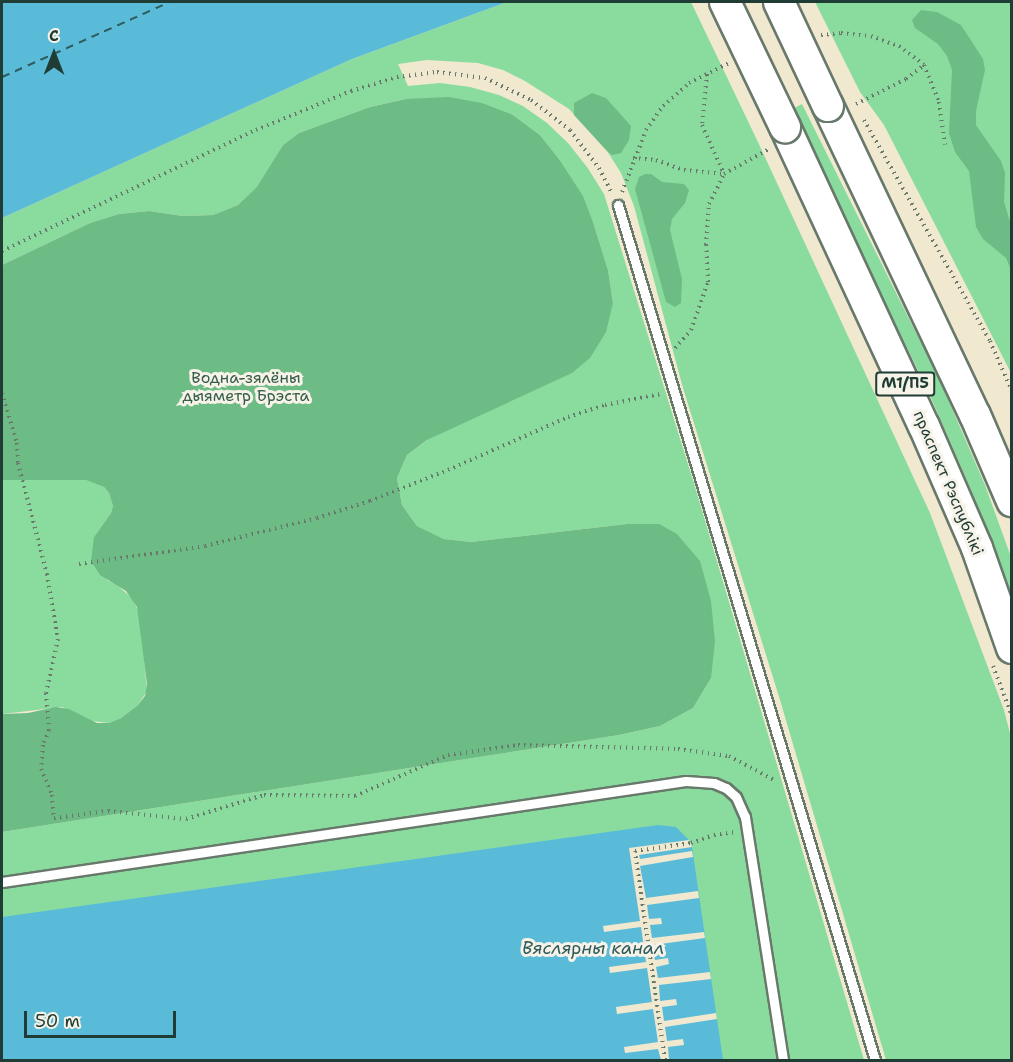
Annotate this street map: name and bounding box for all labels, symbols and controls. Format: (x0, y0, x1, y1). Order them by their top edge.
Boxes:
north arrow (24, 24, 84, 84)
text: С (49, 25, 59, 46)
park label: Водна-зялёны дыяметр Брэста (183, 368, 309, 406)
road number: М1/П5 (875, 372, 935, 396)
street label: праспект Рэспублікі (909, 408, 987, 558)
water label: Вяслярны канал (522, 937, 664, 959)
scale bar (27, 999, 178, 1037)
text: 50 m (35, 1009, 80, 1033)

